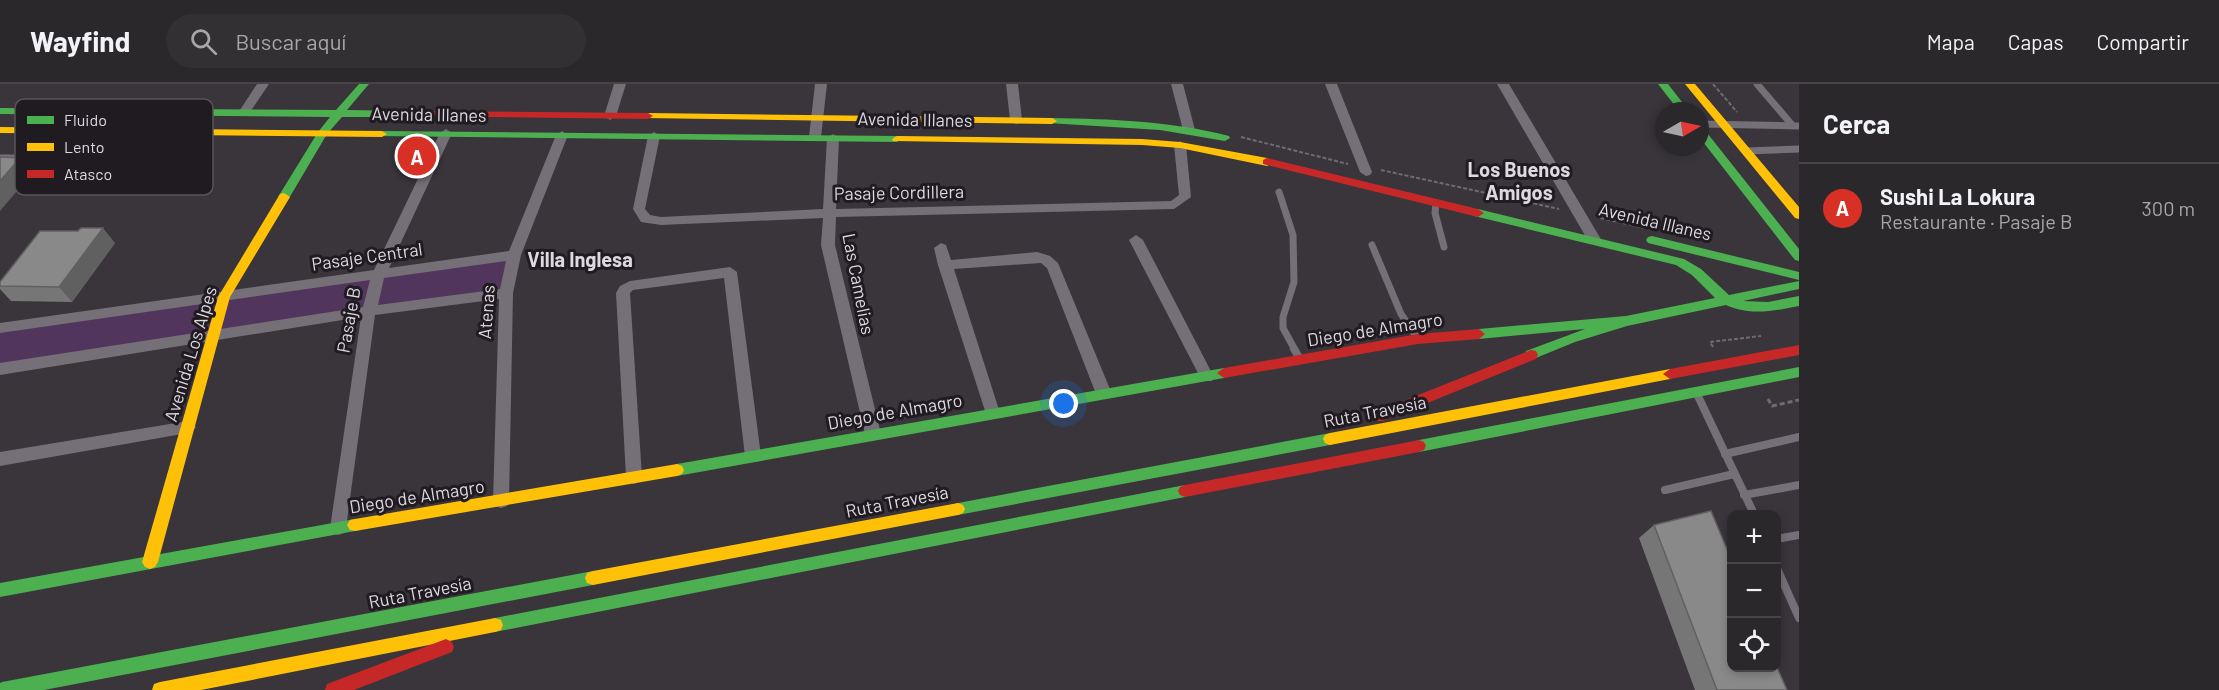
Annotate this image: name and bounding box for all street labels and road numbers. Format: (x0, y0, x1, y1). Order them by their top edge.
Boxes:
street label: Avenida Illanes (371, 102, 487, 126)
street label: Avenida Illanes (857, 107, 973, 131)
street label: Pasaje Cordillera (834, 180, 964, 204)
street label: Avenida Illanes (1597, 197, 1714, 245)
street label: Las Camelias (838, 231, 880, 336)
street label: Pasaje Central (310, 237, 424, 275)
street label: Avenida Los Alpes (159, 283, 221, 424)
street label: Atenas (473, 284, 499, 340)
street label: Pasaje B (331, 285, 365, 355)
street label: Diego de Almagro (1306, 307, 1444, 351)
street label: Diego de Almagro (826, 388, 964, 434)
street label: Ruta Travesía (1322, 390, 1428, 432)
street label: Diego de Almagro (348, 474, 486, 518)
street label: Ruta Travesía (844, 480, 950, 522)
street label: Ruta Travesía (367, 571, 473, 613)

